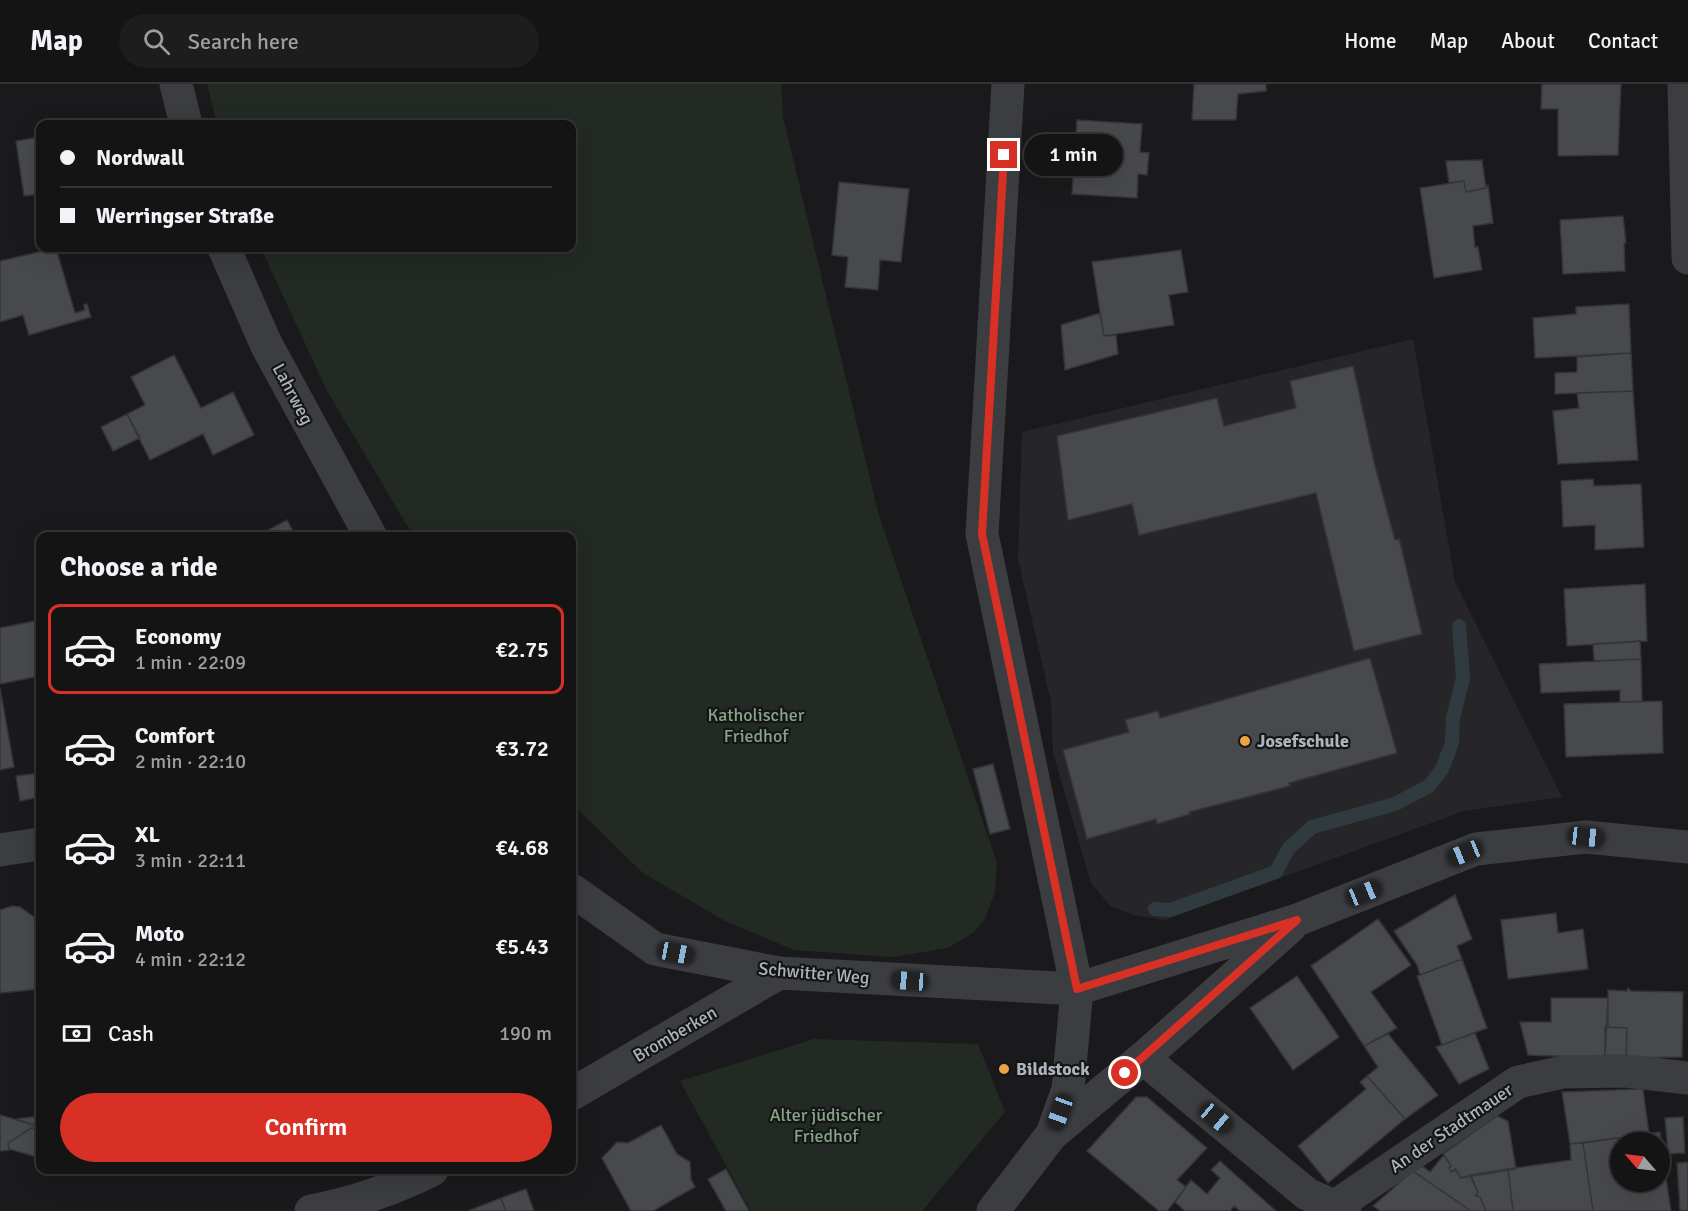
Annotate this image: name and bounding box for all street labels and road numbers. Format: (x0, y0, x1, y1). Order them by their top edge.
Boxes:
street label: Lahrweg (268, 360, 318, 428)
street label: Schwitter Weg (758, 957, 870, 989)
street label: Bromberken (629, 1001, 721, 1067)
street label: An der Stadtmauer (1385, 1078, 1517, 1177)

